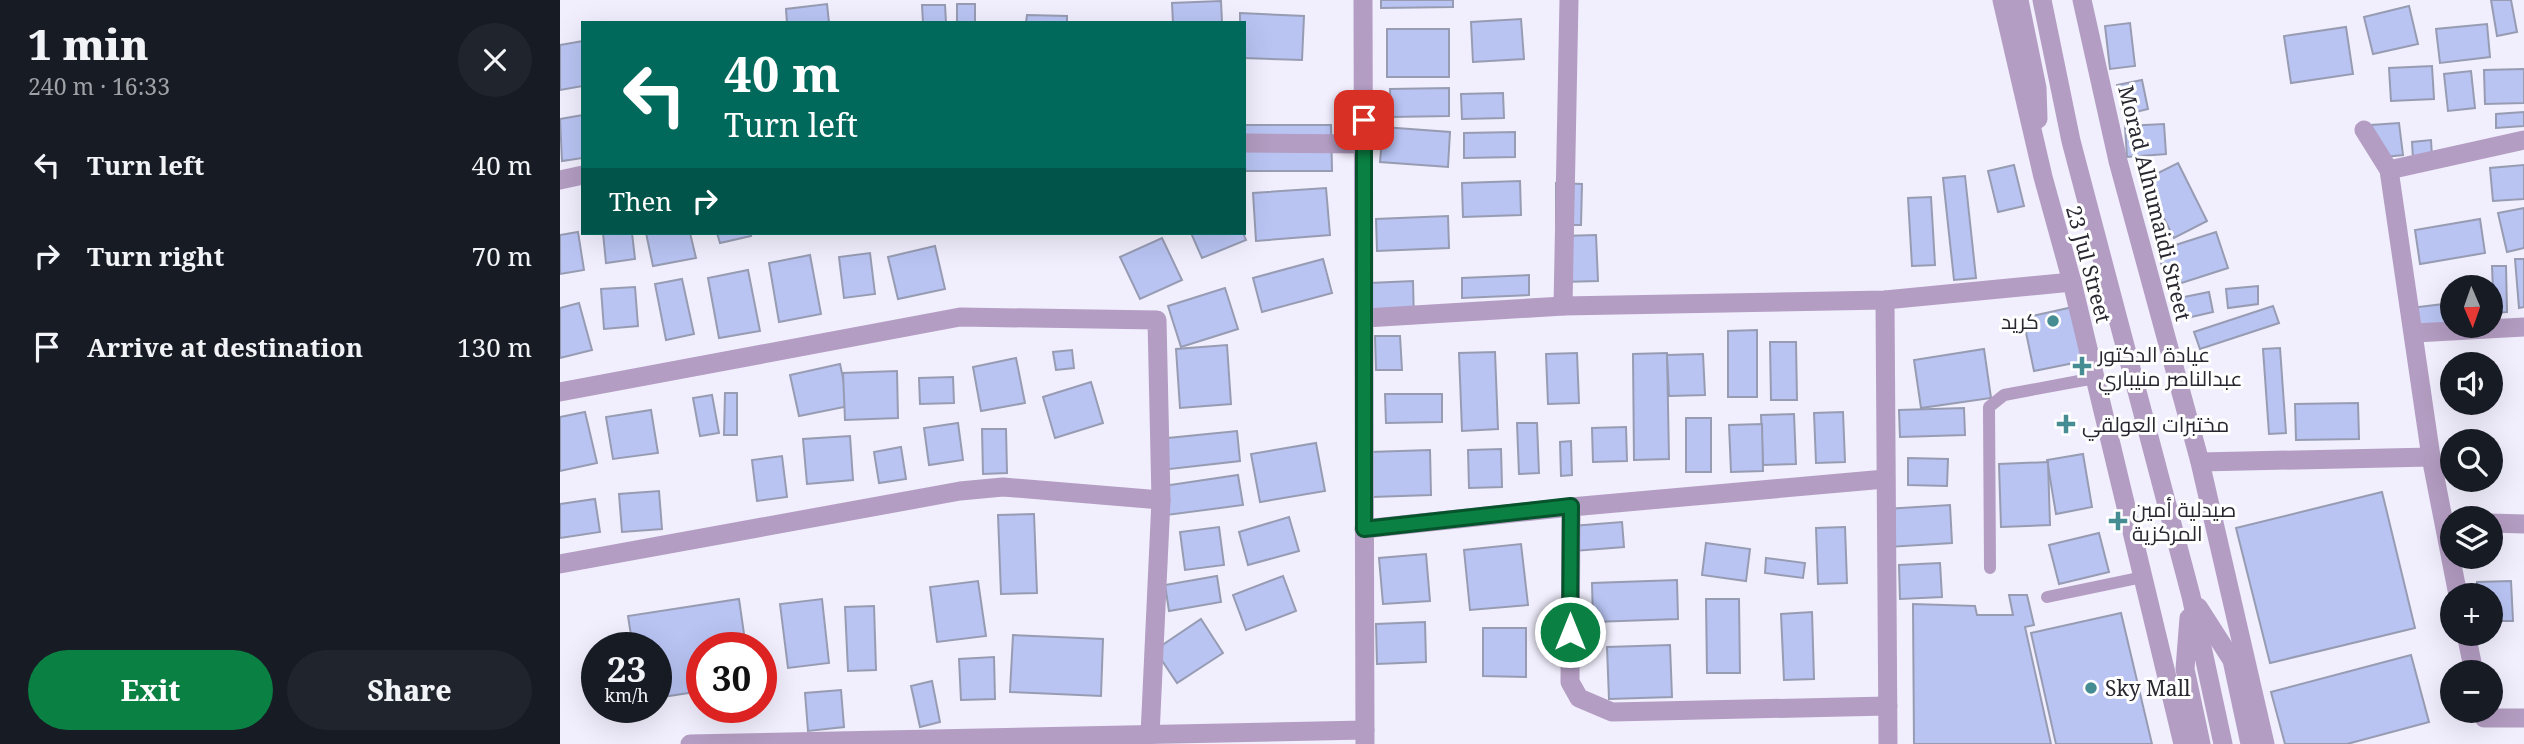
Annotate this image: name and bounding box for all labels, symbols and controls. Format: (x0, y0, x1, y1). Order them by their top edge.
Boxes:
text: 1 min (28, 15, 149, 72)
button: close (458, 23, 532, 97)
text: 40 m (724, 40, 840, 106)
icon: left (609, 49, 700, 140)
text: 240 m · 16:33 (28, 70, 170, 102)
street label: Morad Alhumaidi Street (2112, 82, 2198, 324)
pin (1334, 90, 1394, 150)
icon: arrive (1345, 101, 1383, 139)
text: Turn left (724, 103, 858, 146)
icon: left (28, 146, 66, 184)
text: Turn left (87, 147, 204, 183)
text: 40 m (472, 147, 532, 183)
icon: right (686, 182, 724, 220)
text: Then (609, 183, 672, 219)
street label: 23 Jul Street (2060, 202, 2118, 326)
icon: right (28, 237, 66, 275)
text: Turn right (87, 238, 224, 274)
text: 70 m (472, 238, 532, 274)
north arrow (2440, 275, 2502, 338)
map controls (2440, 275, 2503, 723)
place label: كريد (2001, 307, 2039, 335)
marker: كريد (2045, 313, 2061, 329)
icon: arrive (28, 328, 66, 366)
text: Arrive at destination (87, 329, 363, 365)
text: 130 m (457, 329, 532, 365)
place label: عيادة الدكتور عبدالناصر منيباري (2097, 340, 2242, 395)
button: sound (2440, 352, 2503, 415)
marker: عيادة الدكتور عبدالناصر منيباري (2072, 356, 2092, 376)
place label: مختبرات العولقي (2082, 410, 2229, 441)
marker: مختبرات العولقي (2056, 414, 2076, 434)
button: search (2440, 429, 2503, 492)
place label: صيدلية أمين المركزية (2132, 495, 2236, 547)
button: layers (2440, 506, 2503, 569)
marker: صيدلية أمين المركزية (2110, 513, 2126, 529)
button: + (2440, 583, 2503, 646)
position arrow (1533, 595, 1607, 669)
speed limit sign: 30 (686, 632, 777, 723)
text: 23 (607, 645, 646, 692)
button: Exit (28, 650, 273, 730)
button: Share (287, 650, 532, 730)
button: − (2440, 660, 2503, 723)
place label: Sky Mall (2105, 674, 2191, 702)
marker: Sky Mall (2083, 680, 2099, 696)
text: km/h (604, 683, 649, 707)

